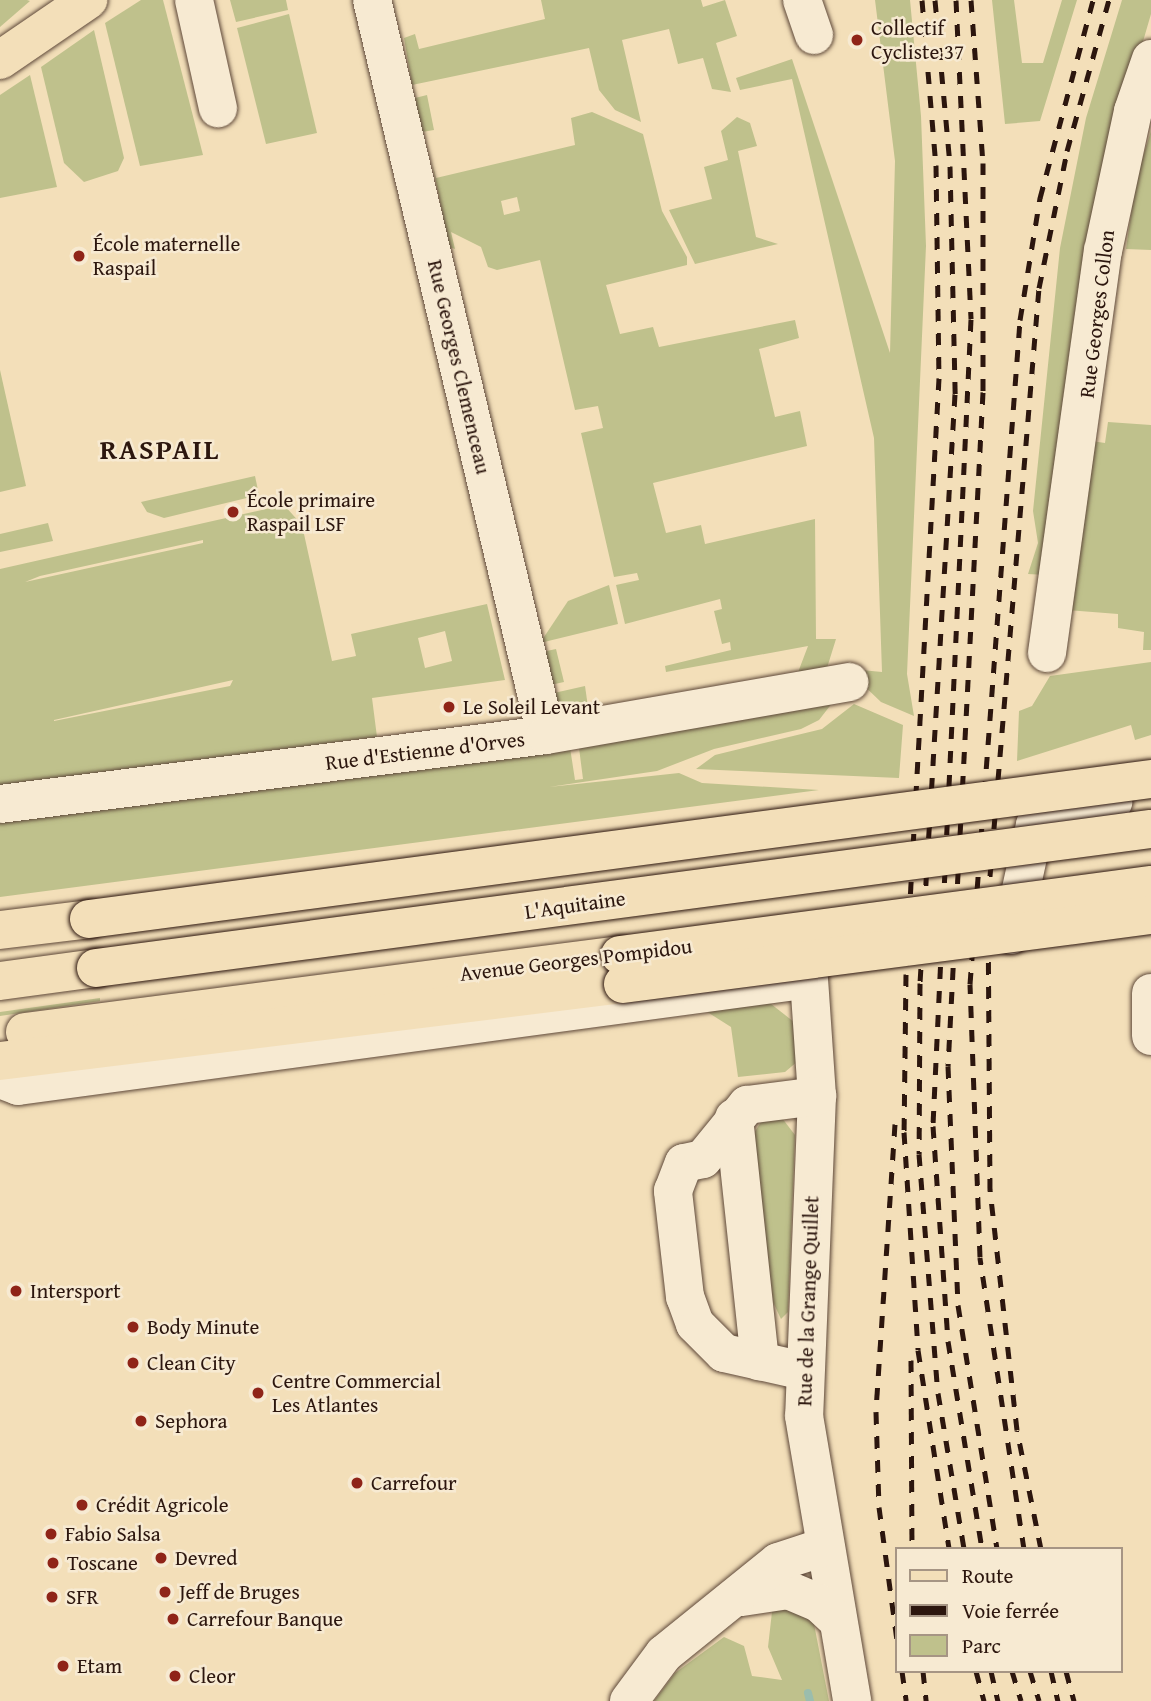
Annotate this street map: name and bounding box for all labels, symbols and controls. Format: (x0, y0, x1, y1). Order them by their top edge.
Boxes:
place label: Collectif Cycliste 37 (871, 15, 964, 65)
marker: Collectif Cycliste 37 (849, 32, 865, 48)
street label: Rue Georges Collon (1074, 228, 1120, 400)
place label: École maternelle Raspail (93, 231, 240, 281)
marker: École maternelle Raspail (71, 248, 87, 264)
street label: Rue Georges Clemenceau (422, 257, 496, 477)
district label: RASPAIL (101, 432, 219, 466)
place label: École primaire Raspail LSF (247, 487, 375, 537)
marker: École primaire Raspail LSF (225, 504, 241, 520)
place label: Le Soleil Levant (463, 694, 600, 720)
marker: Le Soleil Levant (441, 699, 457, 715)
street label: Rue d'Estienne d'Orves (324, 726, 526, 776)
street label: L'Aquitaine (523, 885, 627, 925)
street label: Avenue Georges Pompidou (458, 933, 694, 987)
street label: Rue de la Grange Quillet (792, 1195, 824, 1407)
place label: Intersport (30, 1278, 121, 1304)
marker: Intersport (8, 1283, 24, 1299)
place label: Body Minute (147, 1314, 259, 1340)
marker: Body Minute (125, 1319, 141, 1335)
place label: Clean City (147, 1350, 236, 1376)
marker: Clean City (125, 1355, 141, 1371)
place label: Centre Commercial Les Atlantes (272, 1368, 441, 1418)
marker: Centre Commercial Les Atlantes (250, 1385, 266, 1401)
place label: Sephora (155, 1408, 227, 1434)
marker: Sephora (133, 1413, 149, 1429)
place label: Carrefour (371, 1470, 457, 1496)
marker: Carrefour (349, 1475, 365, 1491)
place label: Crédit Agricole (96, 1492, 229, 1518)
marker: Crédit Agricole (74, 1497, 90, 1513)
place label: Fabio Salsa (65, 1521, 161, 1547)
marker: Fabio Salsa (43, 1526, 59, 1542)
place label: Devred (175, 1545, 237, 1571)
legend (895, 1547, 1123, 1673)
place label: Toscane (67, 1550, 138, 1576)
marker: Devred (153, 1550, 169, 1566)
marker: Toscane (45, 1555, 61, 1571)
text: Route (962, 1560, 1013, 1591)
place label: Jeff de Bruges (179, 1579, 300, 1605)
place label: SFR (66, 1584, 99, 1610)
marker: Jeff de Bruges (157, 1584, 173, 1600)
marker: SFR (44, 1589, 60, 1605)
text: Voie ferrée (962, 1595, 1059, 1626)
place label: Carrefour Banque (187, 1606, 343, 1632)
marker: Carrefour Banque (165, 1611, 181, 1627)
text: Parc (962, 1630, 1001, 1661)
place label: Etam (77, 1653, 122, 1679)
marker: Etam (55, 1658, 71, 1674)
place label: Cleor (189, 1663, 236, 1689)
marker: Cleor (167, 1668, 183, 1684)

